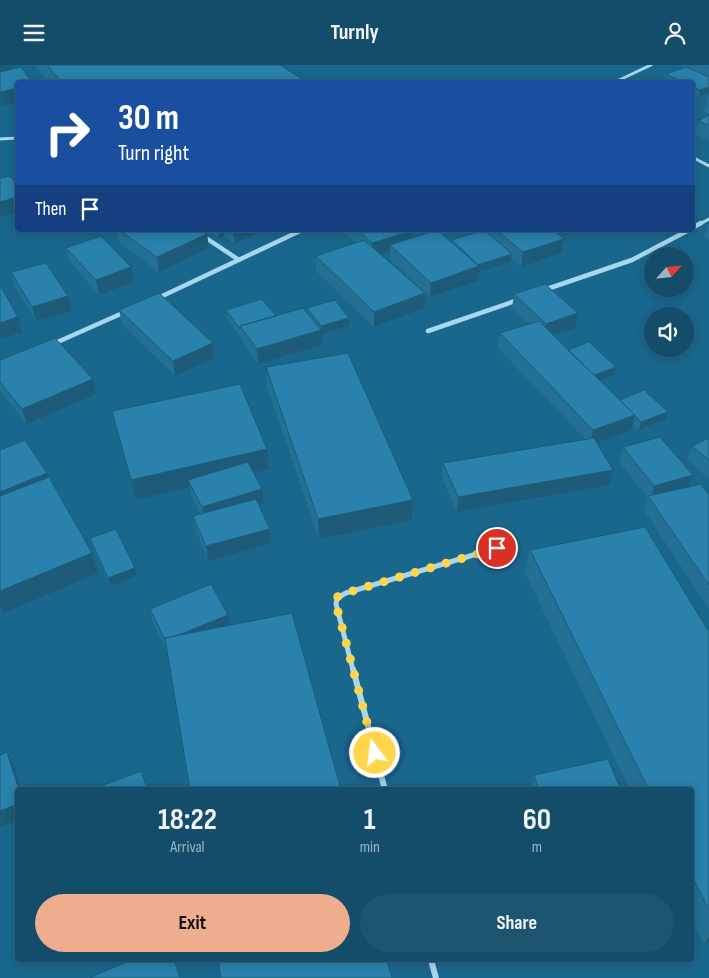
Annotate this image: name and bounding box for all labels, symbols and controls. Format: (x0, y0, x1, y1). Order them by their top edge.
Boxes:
icon: menu (20, 19, 48, 47)
text: Turnly (330, 19, 379, 46)
icon: person (661, 19, 689, 47)
text: 30 m (118, 97, 179, 140)
icon: right (35, 100, 100, 165)
text: Turn right (118, 140, 189, 167)
icon: arrive (76, 195, 104, 223)
text: Then (35, 198, 66, 221)
north arrow (644, 247, 694, 297)
map controls (644, 247, 694, 357)
button: sound (644, 307, 694, 357)
pin (476, 527, 518, 569)
icon: arrive (483, 534, 511, 562)
position arrow (348, 726, 400, 778)
text: 18:22 (158, 802, 217, 838)
text: 1 (364, 802, 376, 838)
text: 60 (523, 802, 551, 838)
text: Arrival (170, 838, 205, 857)
text: min (360, 838, 380, 857)
text: m (532, 838, 542, 857)
button: Exit (35, 894, 350, 952)
button: Share (360, 894, 674, 952)

